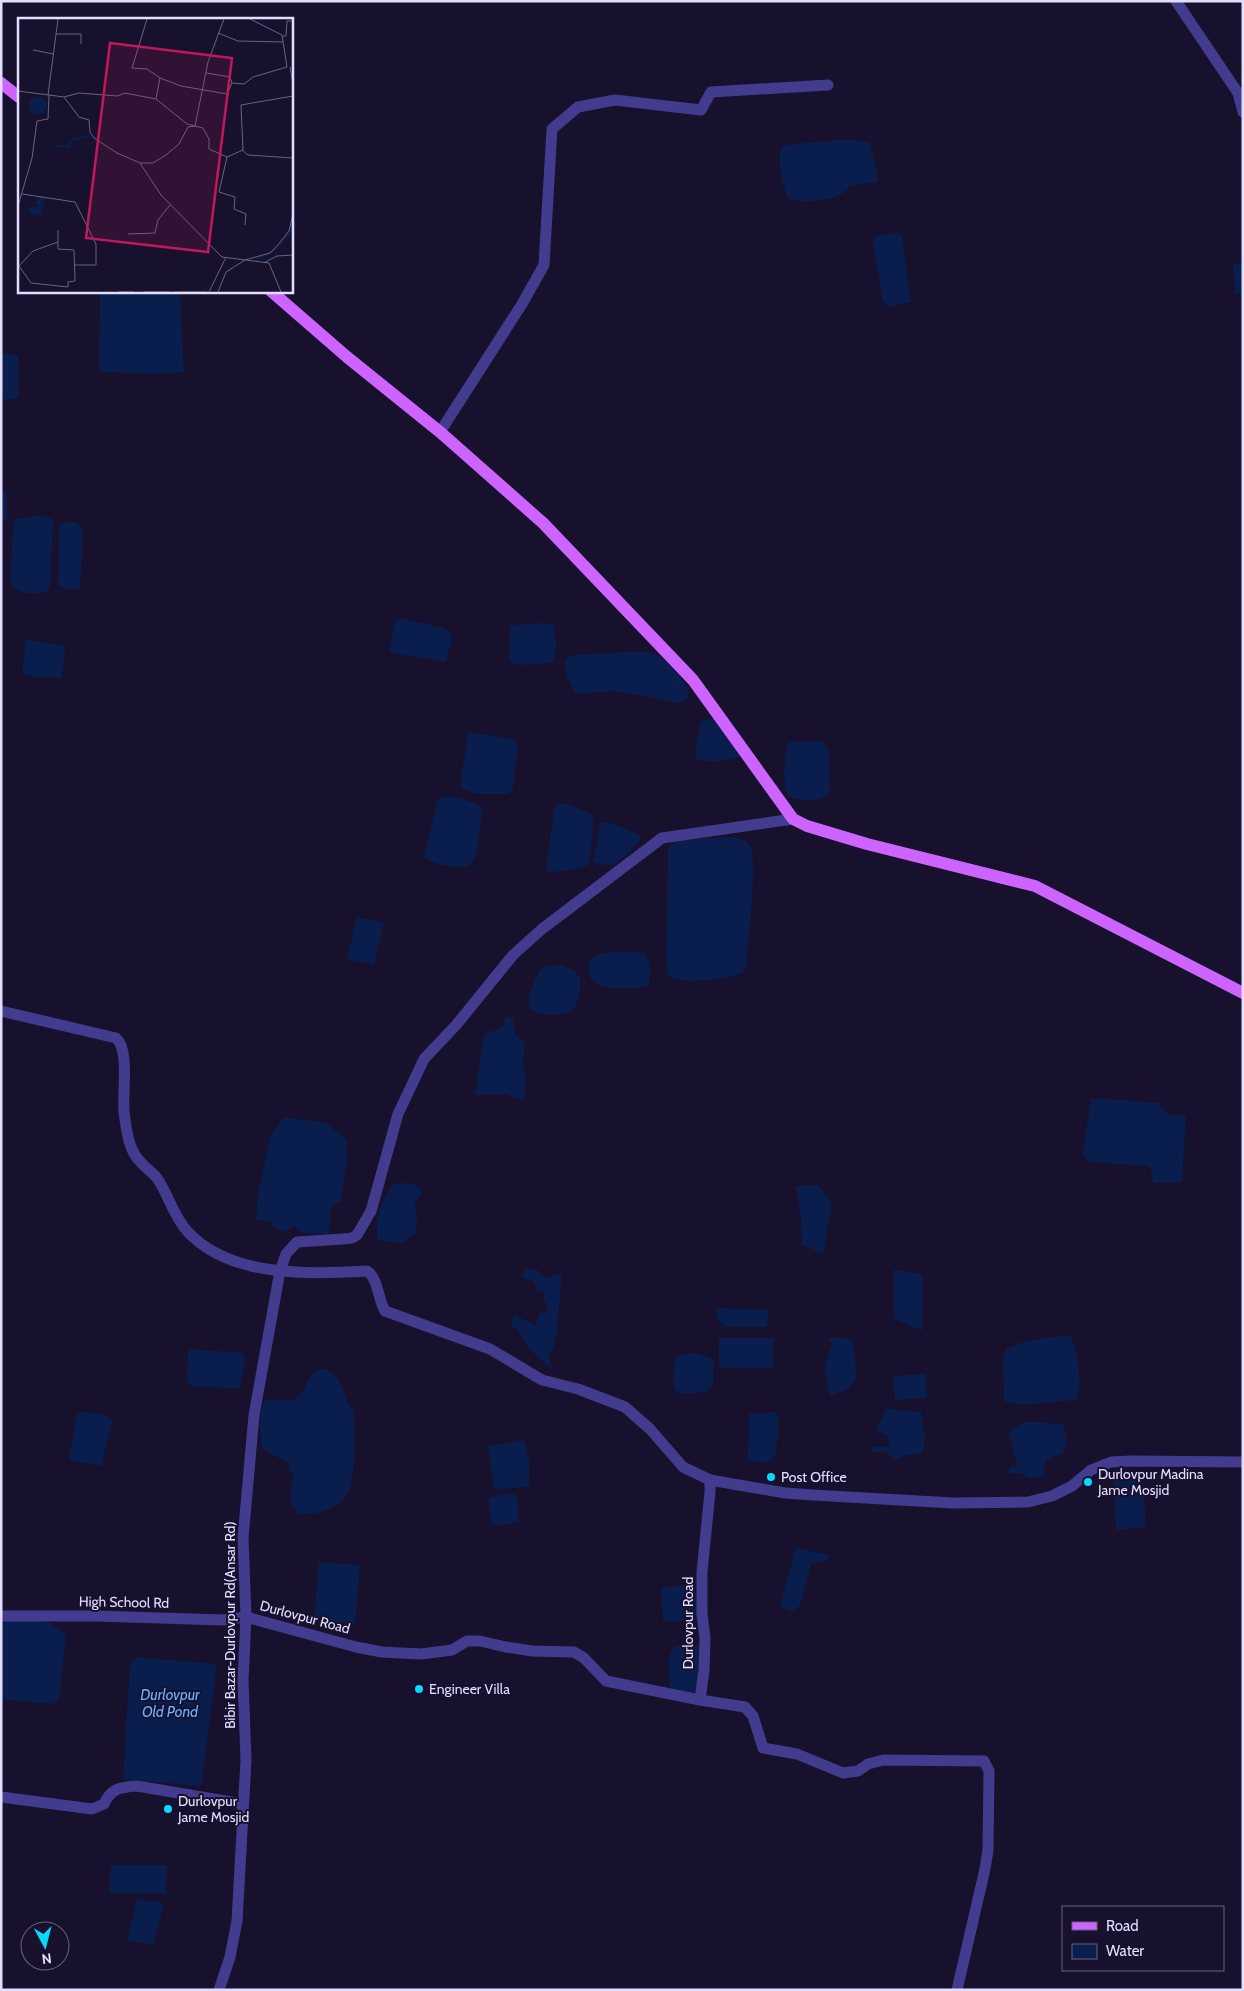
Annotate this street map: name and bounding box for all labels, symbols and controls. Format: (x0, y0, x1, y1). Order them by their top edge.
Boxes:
inset map (18, 18, 292, 292)
place label: Durlovpur Madina Jame Mosjid (1097, 1465, 1204, 1499)
place label: Post Office (781, 1468, 847, 1486)
marker: Post Office (765, 1471, 777, 1483)
marker: Durlovpur Madina Jame Mosjid (1082, 1476, 1094, 1488)
street label: Bibir Bazar-Durlovpur Rd(Ansar Rd) (221, 1521, 239, 1729)
street label: Durlovpur Road (679, 1577, 697, 1669)
street label: High School Rd (79, 1592, 169, 1612)
street label: Durlovpur Road (258, 1596, 352, 1638)
place label: Engineer Villa (429, 1680, 510, 1698)
marker: Engineer Villa (413, 1683, 425, 1695)
water label: Durlovpur Old Pond (140, 1686, 201, 1721)
place label: Durlovpur Jame Mosjid (177, 1792, 249, 1826)
marker: Durlovpur Jame Mosjid (162, 1803, 174, 1815)
legend (1062, 1906, 1224, 1971)
text: Road (1106, 1917, 1139, 1935)
north arrow (20, 1921, 70, 1971)
text: Water (1106, 1942, 1144, 1960)
text: N (41, 1949, 53, 1968)

